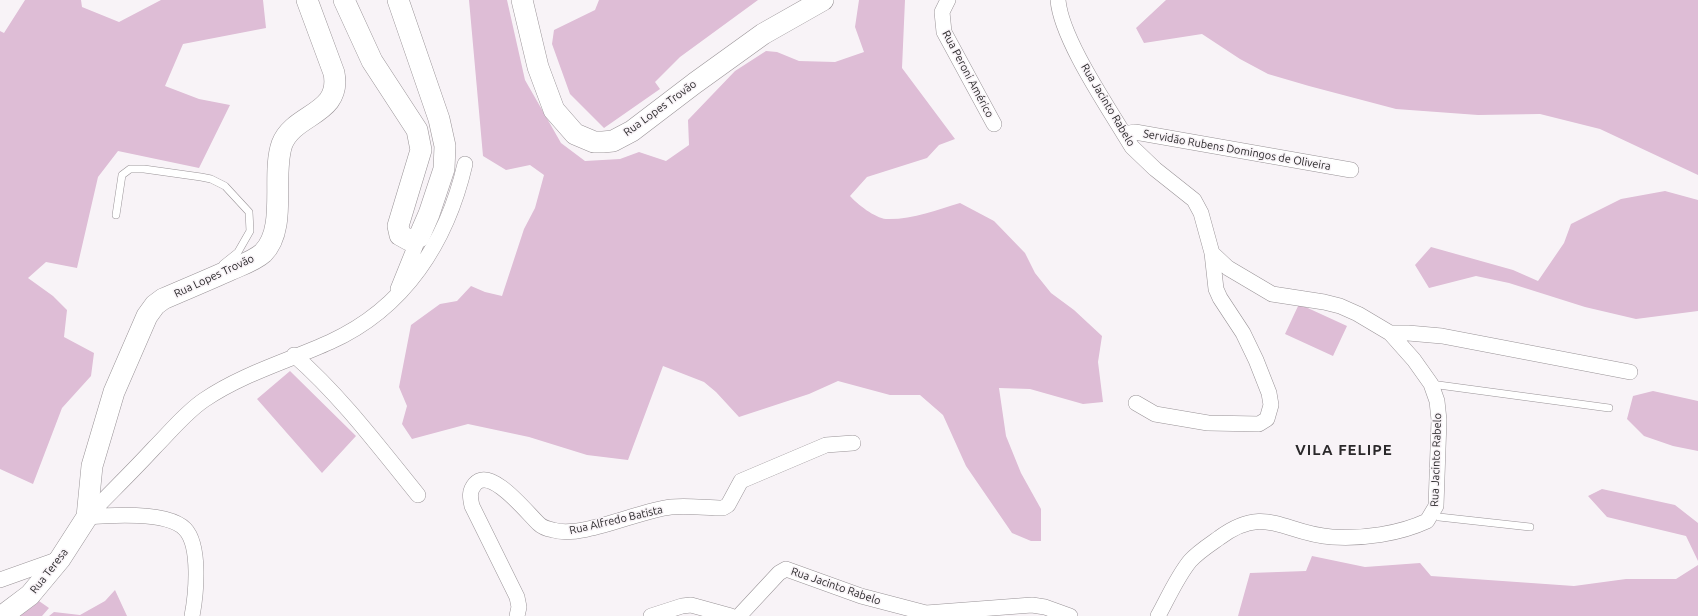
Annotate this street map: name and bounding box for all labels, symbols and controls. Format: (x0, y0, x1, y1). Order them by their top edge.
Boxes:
street label: Rua Peroni Américo (939, 28, 997, 120)
street label: Rua Jacinto Rabelo (1078, 61, 1138, 149)
street label: Rua Lopes Trovão (621, 77, 699, 139)
street label: Servidão Rubens Domingos de Oliveira (1142, 127, 1332, 173)
street label: Rua Lopes Trovão (172, 252, 256, 300)
street label: Rua Jacinto Rabelo (1428, 413, 1444, 507)
district label: VILA FELIPE (1295, 441, 1393, 459)
street label: Rua Alfredo Batista (568, 503, 664, 537)
street label: Rua Teresa (27, 546, 71, 596)
street label: Rua Jacinto Rabelo (789, 564, 883, 608)

